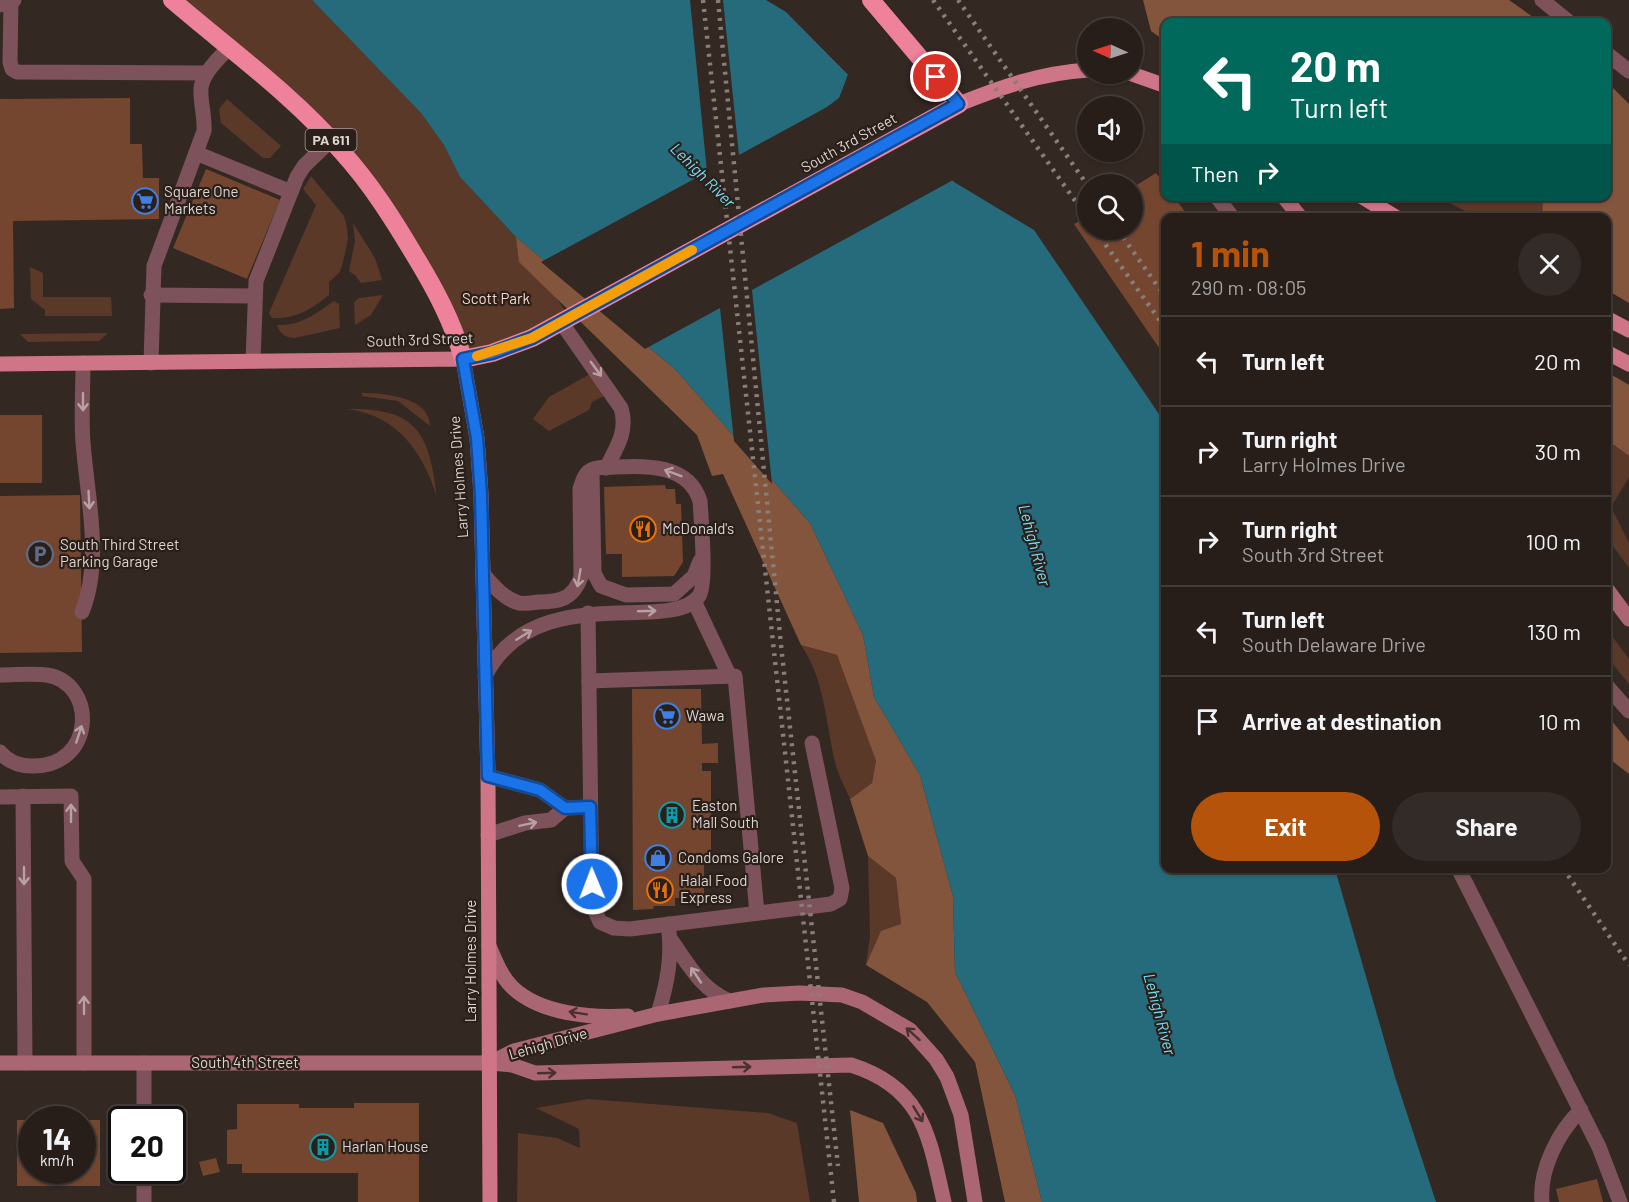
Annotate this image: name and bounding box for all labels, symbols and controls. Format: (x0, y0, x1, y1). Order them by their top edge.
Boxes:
north arrow (1077, 18, 1143, 84)
map controls (1077, 18, 1143, 240)
text: 20 m (1290, 40, 1381, 90)
icon: left (1191, 42, 1269, 120)
pin (910, 51, 961, 102)
icon: arrive (919, 60, 952, 93)
text: Turn left (1290, 91, 1388, 123)
button: sound (1077, 96, 1143, 162)
street label: South 3rd Street (797, 108, 900, 176)
road number: PA 611 (306, 129, 356, 151)
water label: Lehigh River (667, 138, 741, 212)
icon: right (1251, 156, 1284, 189)
text: Then (1191, 160, 1239, 186)
button: search (1077, 174, 1143, 240)
place label: Square One Markets (164, 182, 238, 217)
supermarket icon: Square One Markets (130, 186, 160, 216)
text: 1 min (1191, 231, 1270, 274)
button: close (1518, 233, 1581, 296)
text: 290 m · 08:05 (1191, 275, 1306, 299)
park label: Scott Park (462, 289, 530, 307)
street label: South 3rd Street (366, 328, 474, 350)
icon: left (1191, 345, 1224, 378)
text: Turn left (1242, 348, 1325, 374)
text: 20 m (1534, 348, 1581, 374)
one-way arrow (590, 361, 602, 377)
one-way arrow (77, 392, 89, 412)
street label: Larry Holmes Drive (445, 415, 471, 539)
text: Turn right (1242, 426, 1337, 452)
icon: right (1191, 435, 1224, 468)
text: 30 m (1535, 438, 1581, 464)
text: Larry Holmes Drive (1242, 452, 1406, 476)
one-way arrow (664, 467, 682, 478)
one-way arrow (84, 489, 95, 509)
water label: Lehigh River (1015, 502, 1056, 589)
restaurant icon: McDonald's (628, 514, 658, 544)
text: Turn right (1242, 516, 1337, 542)
place label: McDonald's (662, 519, 734, 537)
icon: right (1191, 525, 1224, 558)
text: 100 m (1526, 528, 1581, 554)
place label: South Third Street Parking Garage (60, 535, 180, 570)
parking icon: South Third Street Parking Garage (25, 539, 55, 569)
text: South 3rd Street (1242, 542, 1384, 566)
one-way arrow (573, 568, 584, 587)
one-way arrow (636, 606, 656, 617)
text: Turn left (1242, 606, 1325, 632)
icon: left (1191, 615, 1224, 648)
text: 130 m (1527, 618, 1581, 644)
one-way arrow (515, 628, 532, 640)
text: South Delaware Drive (1242, 632, 1426, 656)
supermarket icon: Wawa (652, 701, 682, 731)
icon: arrive (1191, 705, 1224, 738)
place label: Wawa (686, 706, 724, 724)
text: Arrive at destination (1242, 708, 1441, 734)
text: 10 m (1538, 708, 1581, 734)
one-way arrow (75, 726, 86, 744)
button: Exit (1191, 792, 1380, 861)
button: Share (1392, 792, 1581, 861)
place label: Easton Mall South (692, 796, 759, 831)
building icon: Easton Mall South (657, 800, 687, 830)
one-way arrow (66, 804, 77, 824)
one-way arrow (518, 817, 537, 829)
shop icon: Condoms Galore (643, 843, 673, 873)
place label: Condoms Galore (678, 848, 784, 866)
position arrow (560, 852, 624, 916)
one-way arrow (18, 865, 30, 885)
place label: Halal Food Express (680, 871, 748, 906)
restaurant icon: Halal Food Express (645, 875, 675, 905)
street label: Larry Holmes Drive (461, 900, 479, 1022)
one-way arrow (690, 967, 702, 984)
water label: Lehigh River (1140, 971, 1181, 1058)
one-way arrow (78, 995, 90, 1015)
one-way arrow (569, 1008, 589, 1019)
street label: Lehigh Drive (506, 1023, 589, 1063)
one-way arrow (906, 1027, 921, 1041)
street label: South 4th Street (191, 1053, 299, 1071)
one-way arrow (731, 1062, 751, 1073)
one-way arrow (536, 1067, 556, 1078)
one-way arrow (913, 1105, 925, 1122)
speed limit sign: 20 (108, 1106, 186, 1184)
text: 14 (43, 1120, 71, 1156)
building icon: Harlan House (308, 1132, 338, 1162)
place label: Harlan House (342, 1137, 428, 1155)
text: km/h (40, 1151, 74, 1169)

